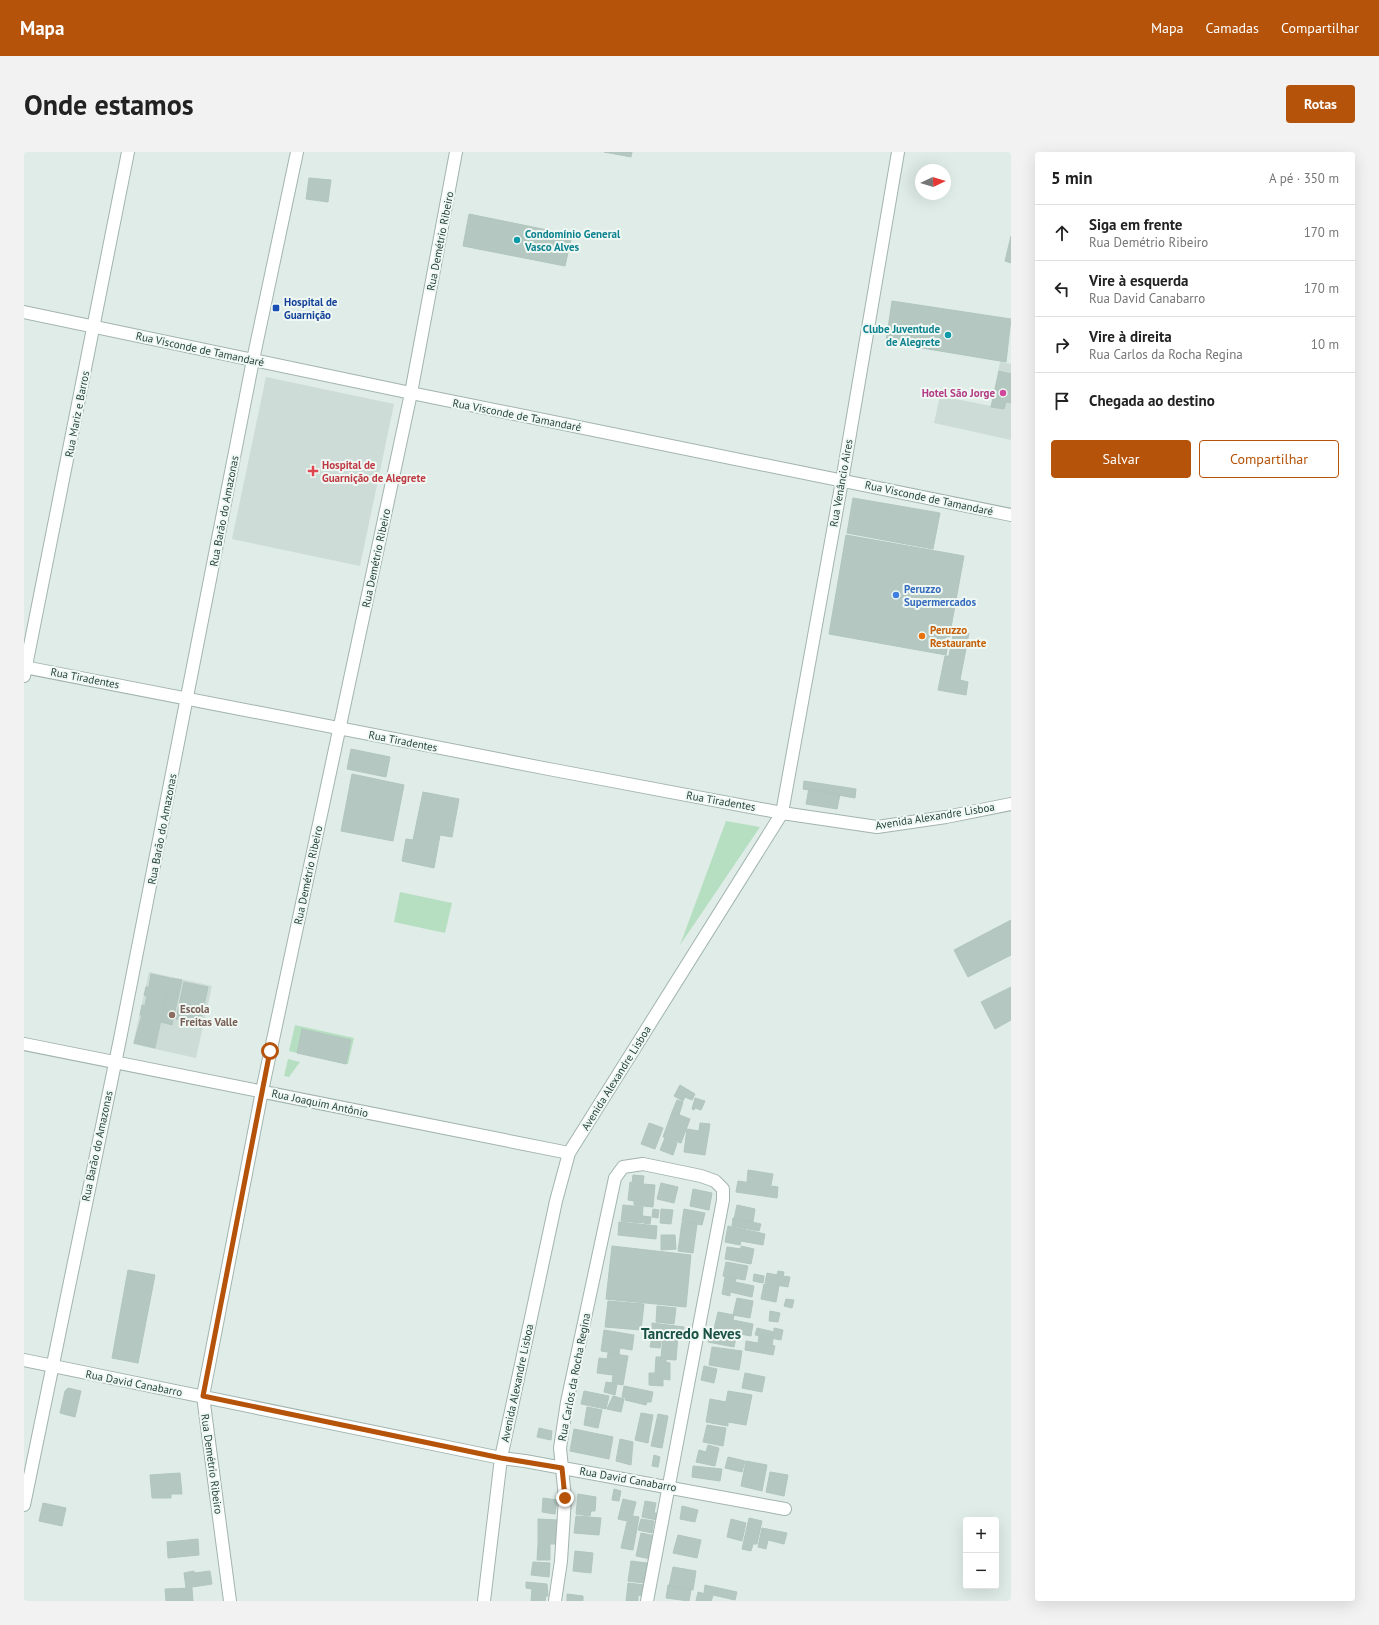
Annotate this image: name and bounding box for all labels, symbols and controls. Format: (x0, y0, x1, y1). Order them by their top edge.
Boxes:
text: Mapa (20, 16, 64, 40)
text: Mapa (1151, 19, 1184, 37)
text: Camadas (1206, 19, 1259, 37)
text: Compartilhar (1281, 19, 1359, 37)
button: Rotas (1286, 85, 1355, 123)
text: Onde estamos (24, 86, 194, 123)
north arrow (915, 164, 951, 200)
text: 5 min (1051, 167, 1092, 189)
text: A pé · 350 m (1269, 170, 1339, 187)
street label: Rua Demétrio Ribeiro (424, 190, 457, 292)
text: Siga em frente (1089, 215, 1182, 234)
icon: ahead (1051, 222, 1073, 244)
text: 170 m (1304, 224, 1339, 241)
place label: Condomínio General Vasco Alves (524, 227, 621, 254)
text: Rua Demétrio Ribeiro (1089, 234, 1208, 251)
marker: Condomínio General Vasco Alves (512, 235, 522, 245)
text: Vire à esquerda (1089, 271, 1188, 290)
icon: left (1051, 278, 1073, 300)
text: 170 m (1304, 280, 1339, 297)
text: Rua David Canabarro (1089, 290, 1205, 307)
place label: Hospital de Guarnição (284, 295, 338, 322)
marker: Hospital de Guarnição (271, 303, 281, 313)
place label: Clube Juventude de Alegrete (863, 322, 940, 349)
text: Vire à direita (1089, 327, 1172, 346)
street label: Rua Visconde de Tamandaré (135, 329, 266, 370)
marker: Clube Juventude de Alegrete (943, 330, 953, 340)
icon: right (1051, 334, 1073, 356)
text: 10 m (1311, 336, 1339, 353)
text: Rua Carlos da Rocha Regina (1089, 346, 1243, 363)
street label: Rua Mariz e Barros (62, 369, 92, 458)
place label: Hotel São Jorge (922, 386, 995, 400)
marker: Hotel São Jorge (998, 388, 1008, 398)
icon: arrive (1051, 390, 1073, 412)
text: Chegada ao destino (1089, 391, 1215, 410)
street label: Rua Visconde de Tamandaré (451, 396, 583, 434)
street label: Rua Venâncio Aires (826, 438, 856, 528)
button: Salvar (1051, 440, 1191, 478)
button: Compartilhar (1199, 440, 1339, 478)
street label: Rua Barão do Amazonas (206, 454, 242, 568)
place label: Hospital de Guarnição de Alegrete (322, 458, 426, 485)
marker: Hospital de Guarnição de Alegrete (307, 465, 319, 477)
street label: Rua Visconde de Tamandaré (864, 478, 995, 519)
street label: Rua Demétrio Ribeiro (359, 507, 393, 609)
place label: Peruzzo Supermercados (904, 582, 976, 609)
marker: Peruzzo Supermercados (891, 590, 901, 600)
place label: Peruzzo Restaurante (930, 623, 987, 650)
marker: Peruzzo Restaurante (917, 631, 927, 641)
street label: Rua Tiradentes (49, 664, 121, 692)
street label: Rua Tiradentes (367, 727, 439, 755)
street label: Rua Barão do Amazonas (144, 772, 180, 886)
street label: Rua Tiradentes (685, 788, 757, 814)
street label: Avenida Alexandre Lisboa (874, 800, 996, 832)
street label: Rua Demétrio Ribeiro (291, 824, 325, 926)
place label: Escola Freitas Valle (180, 1002, 238, 1029)
marker: Escola Freitas Valle (167, 1010, 177, 1020)
street label: Avenida Alexandre Lisboa (578, 1023, 654, 1133)
route start (261, 1042, 279, 1060)
street label: Rua Joaquim Antônio (270, 1086, 370, 1120)
street label: Rua Barão do Amazonas (78, 1089, 116, 1203)
street label: Rua Carlos da Rocha Regina (555, 1312, 593, 1442)
street label: Avenida Alexandre Lisboa (498, 1323, 536, 1443)
district label: Tancredo Neves (641, 1324, 741, 1343)
street label: Rua David Canabarro (84, 1367, 184, 1399)
street label: Rua Demétrio Ribeiro (198, 1413, 226, 1515)
street label: Rua David Canabarro (578, 1464, 678, 1494)
route end (556, 1489, 574, 1507)
map controls (963, 1517, 999, 1589)
button: + (963, 1517, 999, 1553)
button: − (963, 1553, 999, 1589)

